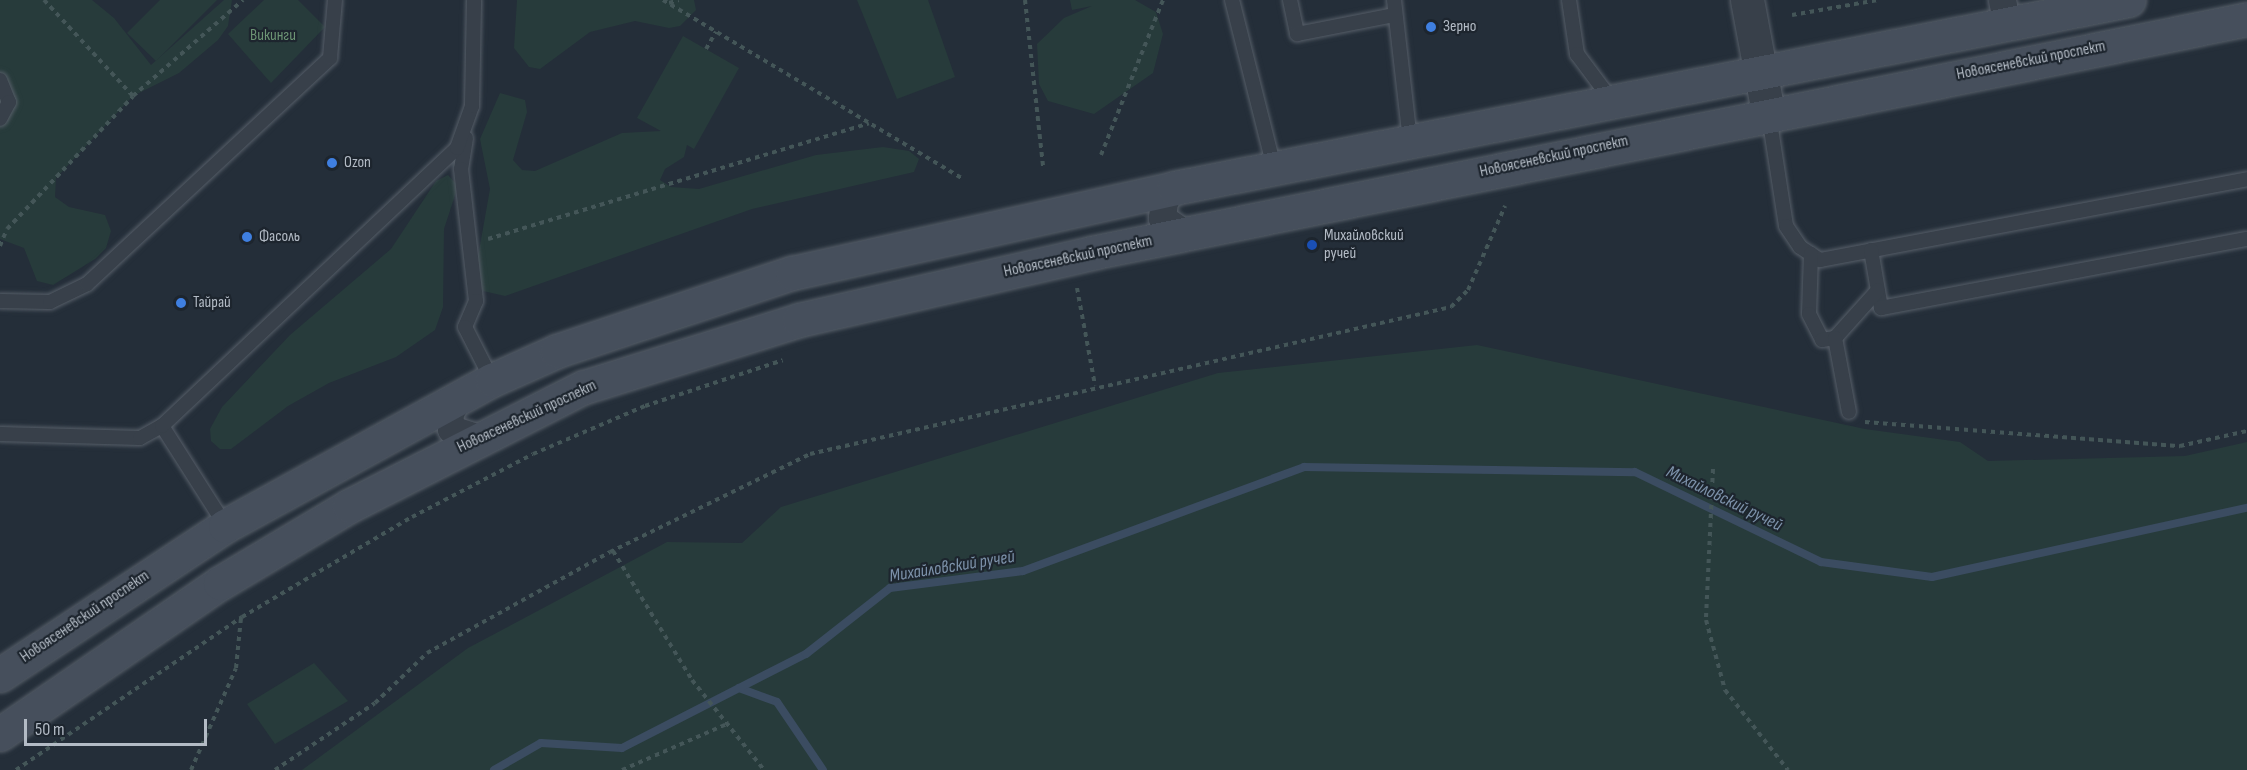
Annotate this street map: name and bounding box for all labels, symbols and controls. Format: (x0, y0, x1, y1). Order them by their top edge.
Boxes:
place label: Зерно (1443, 17, 1476, 37)
marker: Зерно (1424, 20, 1438, 34)
park label: Викинги (250, 26, 296, 46)
street label: Новоясеневский проспект (1955, 37, 2107, 85)
street label: Новоясеневский проспект (1478, 132, 1630, 182)
place label: Ozon (344, 153, 371, 173)
marker: Ozon (325, 156, 339, 170)
place label: Михайловский ручей (1324, 226, 1404, 264)
place label: Фасоль (259, 227, 300, 247)
marker: Фасоль (240, 230, 254, 244)
street label: Новоясеневский проспект (1002, 232, 1154, 282)
marker: Михайловский ручей (1305, 238, 1319, 252)
place label: Тайрай (193, 293, 231, 313)
marker: Тайрай (174, 296, 188, 310)
street label: Новоясеневский проспект (454, 376, 600, 458)
water label: Михайловский ручей (1662, 462, 1786, 536)
water label: Михайловский ручей (888, 546, 1016, 588)
street label: Новоясеневский проспект (17, 567, 153, 667)
scale bar (27, 707, 210, 745)
text: 50 m (35, 719, 65, 740)

